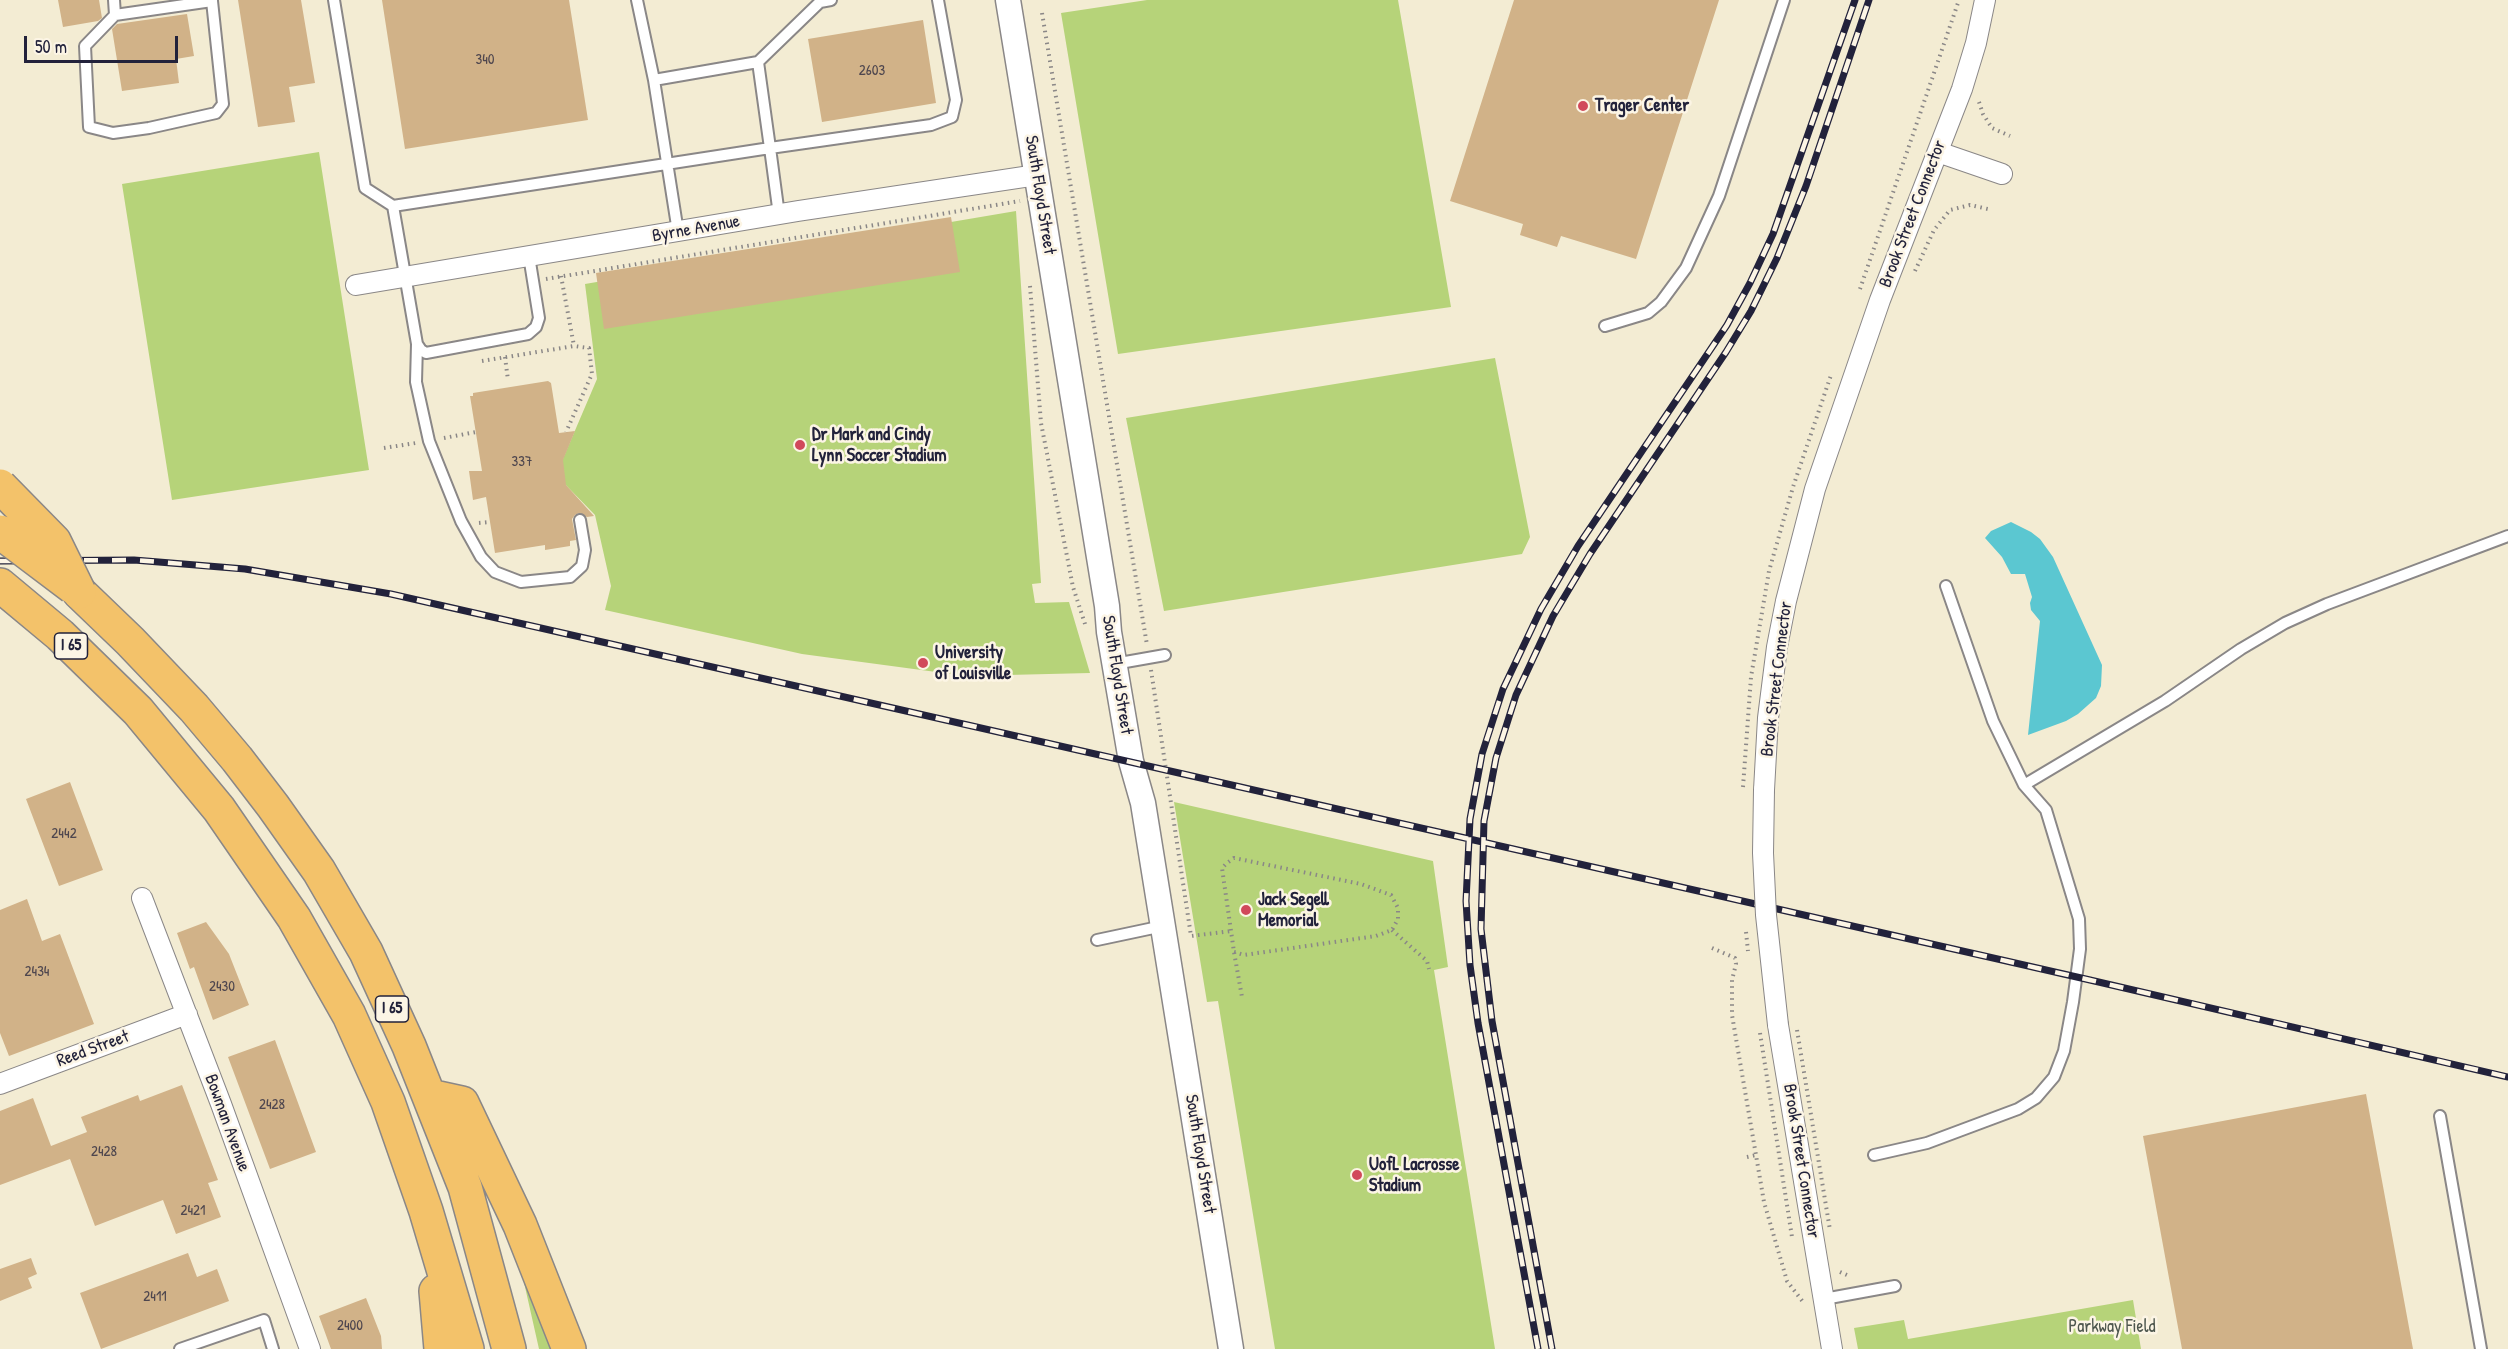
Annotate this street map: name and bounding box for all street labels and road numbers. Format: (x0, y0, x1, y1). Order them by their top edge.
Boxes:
street label: South Floyd Street (1020, 134, 1060, 256)
street label: Brook Street Connector (1875, 137, 1951, 291)
street label: Byrne Avenue (650, 211, 742, 247)
street label: Brook Street Connector (1757, 600, 1797, 758)
street label: South Floyd Street (1097, 614, 1137, 736)
road number: I 65 (54, 633, 88, 659)
road number: I 65 (376, 996, 408, 1022)
street label: Reed Street (54, 1026, 132, 1072)
street label: Bowman Avenue (199, 1071, 255, 1175)
street label: Brook Street Connector (1778, 1082, 1824, 1240)
street label: South Floyd Street (1180, 1093, 1220, 1215)

